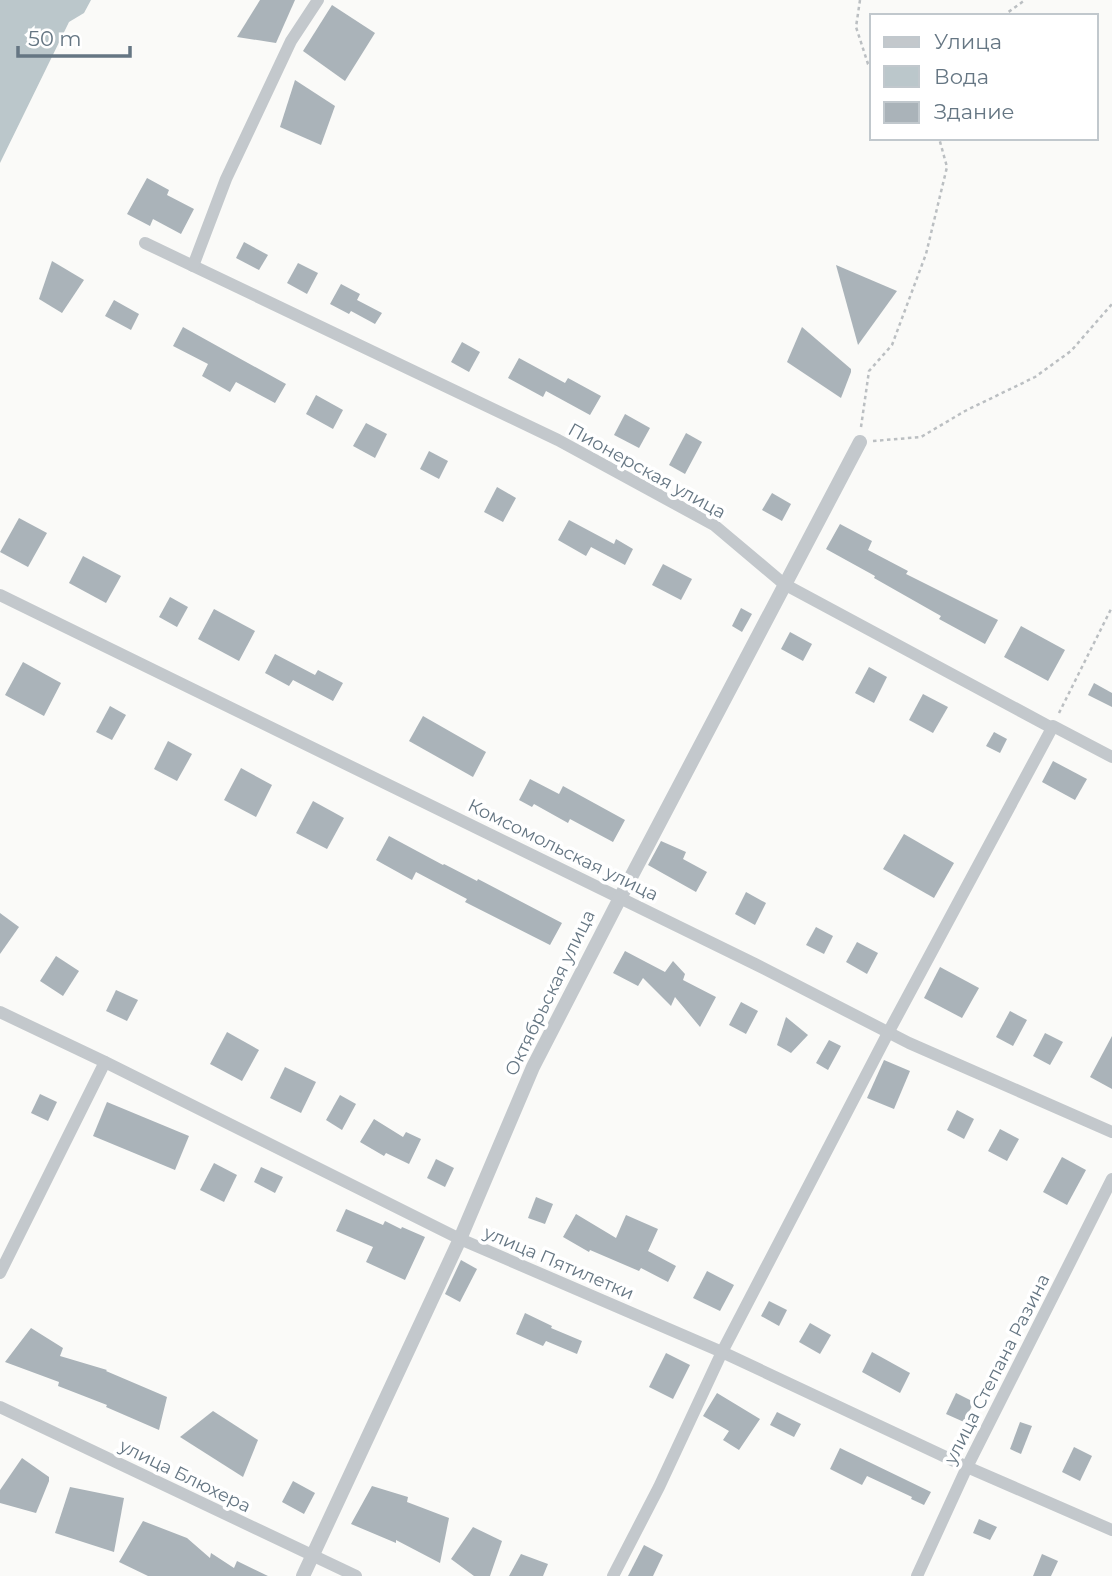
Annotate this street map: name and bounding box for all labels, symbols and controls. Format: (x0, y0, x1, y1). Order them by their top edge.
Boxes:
scale bar (18, 14, 130, 58)
legend (870, 14, 1098, 140)
text: 50 m (28, 26, 82, 51)
text: Улица (934, 29, 1002, 54)
text: Вода (934, 64, 989, 89)
text: Здание (934, 99, 1015, 124)
street label: Пионерская улица (564, 418, 730, 524)
street label: Комсомольская улица (464, 794, 662, 906)
street label: Октябрьская улица (500, 906, 600, 1080)
street label: улица Пятилетки (480, 1221, 637, 1305)
street label: улица Степана Разина (939, 1270, 1055, 1469)
street label: улица Блюхера (115, 1434, 254, 1517)

